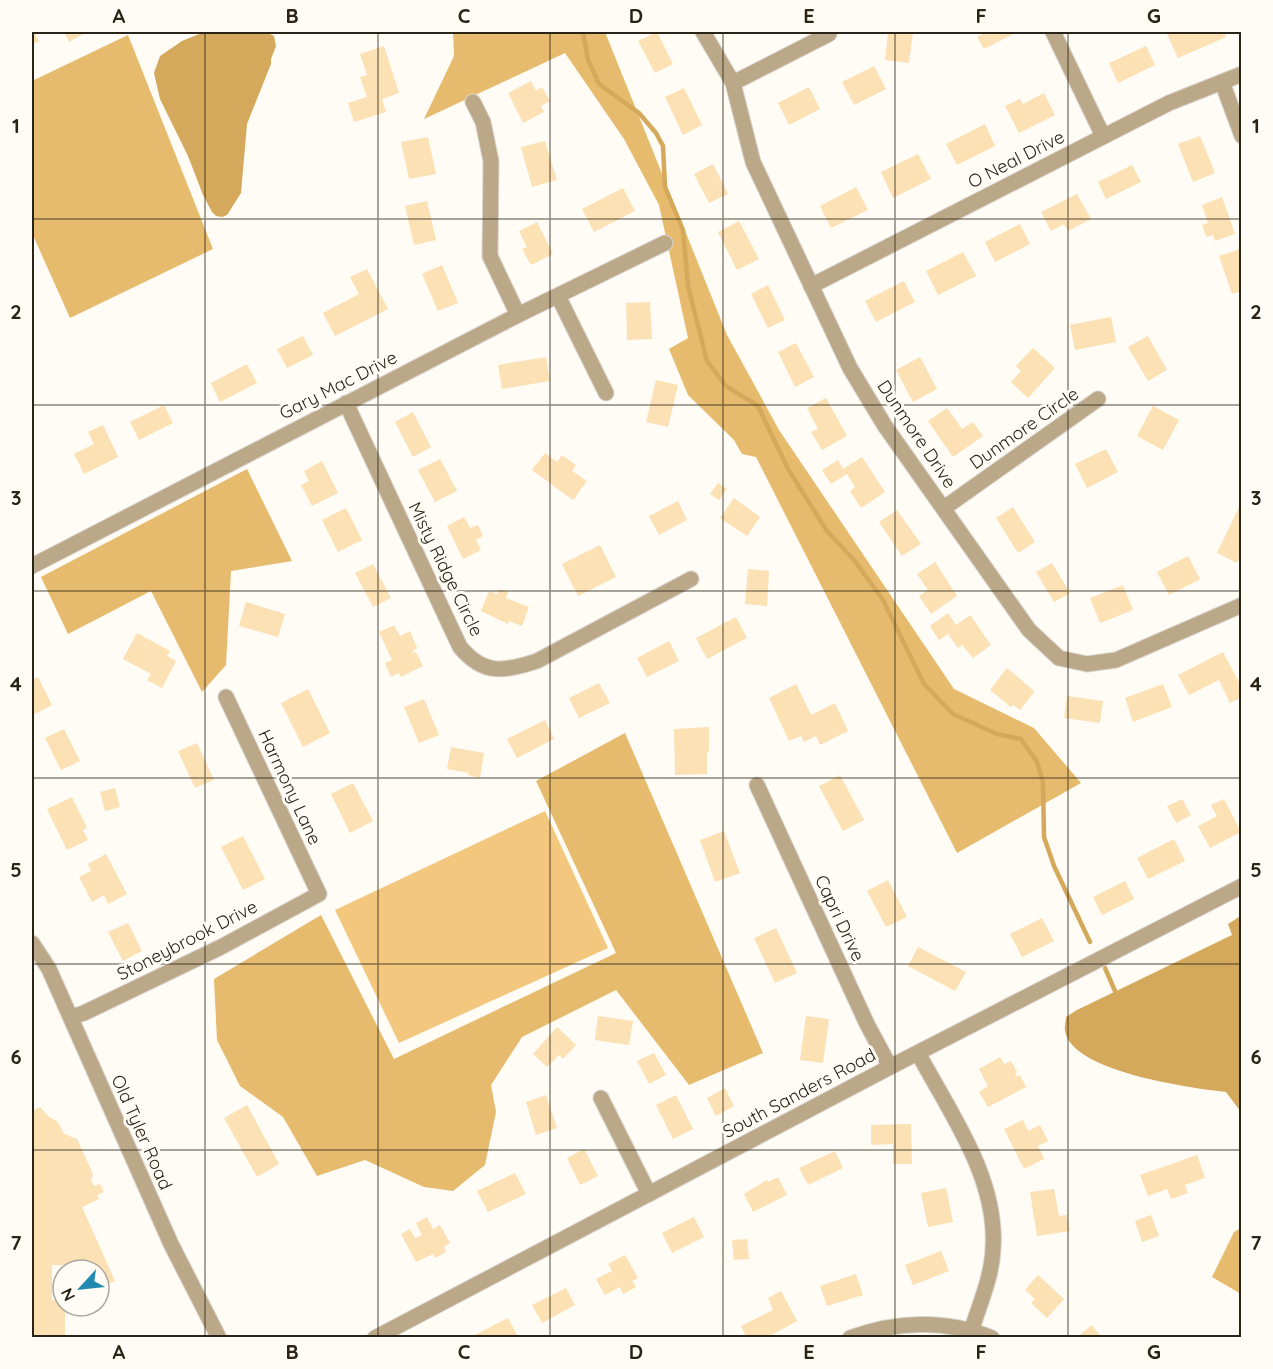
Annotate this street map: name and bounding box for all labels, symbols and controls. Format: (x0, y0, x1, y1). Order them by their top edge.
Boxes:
text: A (113, 3, 126, 28)
text: B (285, 3, 299, 28)
text: C (458, 3, 471, 28)
text: D (629, 3, 643, 28)
text: E (803, 3, 815, 28)
text: F (975, 3, 987, 28)
text: G (1147, 3, 1161, 28)
text: 1 (12, 113, 20, 138)
text: 1 (1252, 113, 1260, 138)
street label: O Neal Drive (964, 125, 1068, 193)
text: 2 (10, 299, 22, 324)
text: 2 (1250, 299, 1262, 324)
street label: Gary Mac Drive (275, 345, 401, 425)
street label: Dunmore Drive (872, 375, 962, 493)
street label: Dunmore Circle (965, 382, 1083, 474)
text: 3 (11, 485, 21, 510)
text: 3 (1251, 485, 1261, 510)
street label: Misty Ridge Circle (403, 498, 489, 640)
text: 4 (10, 671, 22, 696)
text: 4 (1250, 671, 1262, 696)
street label: Harmony Lane (253, 726, 327, 848)
text: 5 (10, 857, 22, 882)
text: 5 (1250, 857, 1262, 882)
street label: Capri Drive (810, 871, 870, 965)
street label: Stoneybrook Drive (113, 895, 261, 985)
street label: South Sanders Road (719, 1043, 879, 1143)
text: 6 (10, 1044, 22, 1069)
text: 6 (1250, 1044, 1262, 1069)
street label: Old Tyler Road (106, 1071, 178, 1193)
text: 7 (11, 1230, 22, 1255)
text: 7 (1251, 1230, 1262, 1255)
north arrow (51, 1258, 111, 1318)
text: N (56, 1285, 79, 1305)
text: A (113, 1339, 126, 1364)
text: B (285, 1339, 299, 1364)
text: C (458, 1339, 471, 1364)
text: D (629, 1339, 643, 1364)
text: E (803, 1339, 815, 1364)
text: F (975, 1339, 987, 1364)
text: G (1147, 1339, 1161, 1364)

